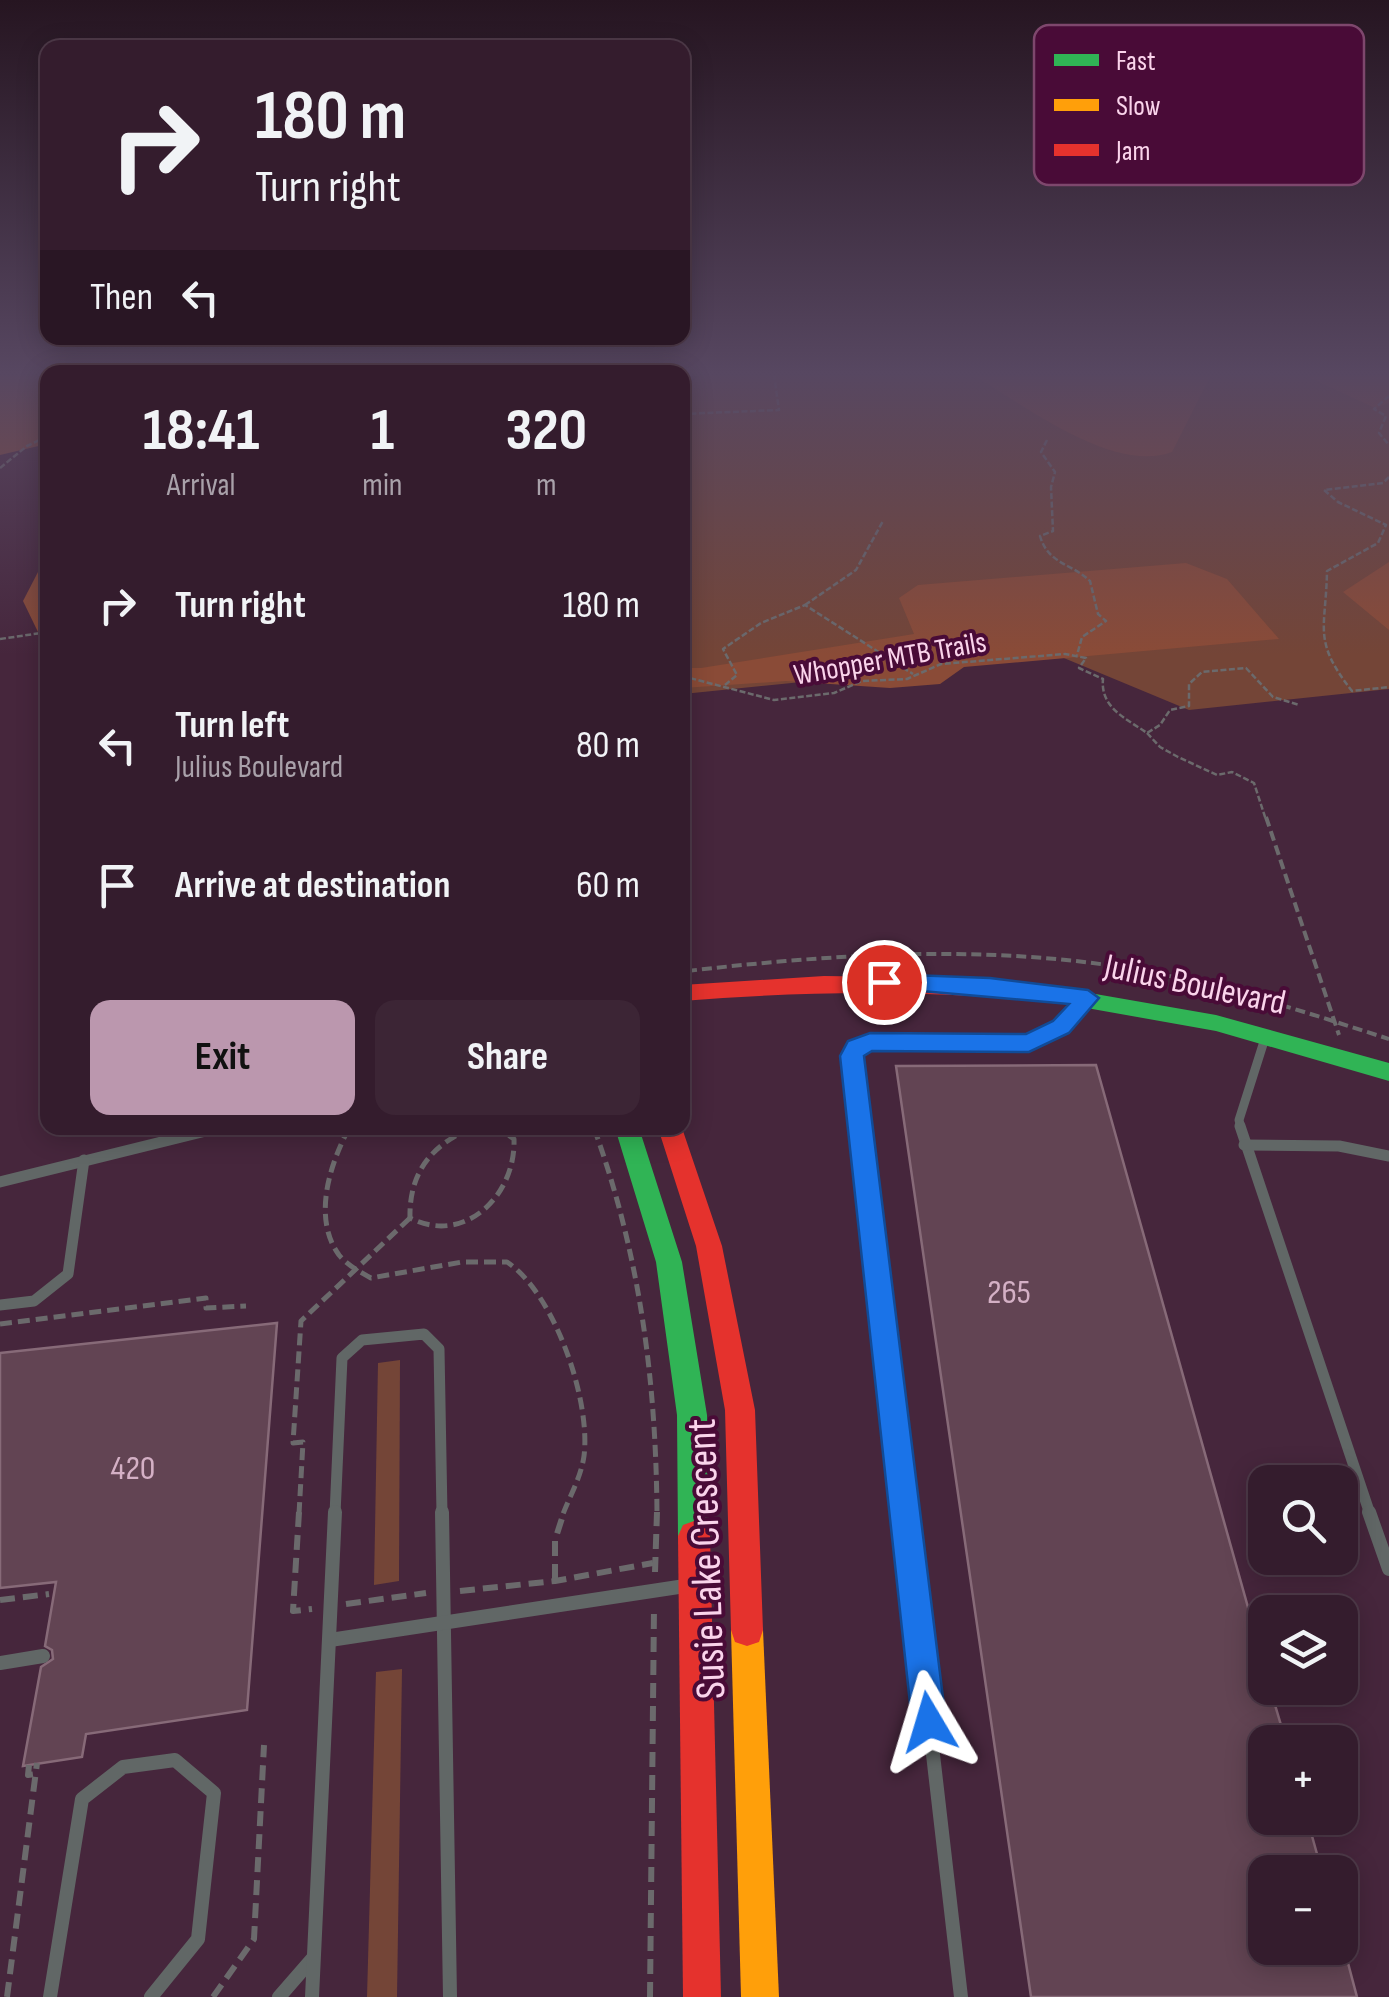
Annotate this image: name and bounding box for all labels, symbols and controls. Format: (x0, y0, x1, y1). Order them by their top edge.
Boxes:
legend (1034, 25, 1364, 185)
text: Fast (1116, 45, 1155, 78)
text: 180 m (255, 75, 406, 159)
icon: right (90, 80, 220, 210)
text: Slow (1116, 90, 1161, 123)
text: Jam (1115, 135, 1151, 168)
text: Turn right (255, 160, 401, 215)
icon: left (173, 270, 228, 325)
text: Then (90, 275, 153, 320)
text: 18:41 (143, 395, 260, 467)
text: 1 (371, 395, 394, 467)
text: 320 (505, 395, 587, 467)
text: Arrival (167, 466, 236, 505)
text: min (362, 466, 403, 505)
text: m (536, 466, 557, 505)
icon: right (90, 578, 145, 633)
text: Turn right (175, 583, 306, 628)
text: 180 m (563, 583, 640, 628)
street label: Whopper MTB Trails (791, 624, 989, 694)
text: Turn left (175, 703, 289, 748)
icon: left (90, 718, 145, 773)
text: 80 m (576, 723, 640, 768)
text: Julius Boulevard (175, 748, 343, 787)
icon: arrive (90, 858, 145, 913)
text: Arrive at destination (175, 863, 450, 908)
text: 60 m (576, 863, 640, 908)
pin (842, 940, 927, 1025)
street label: Julius Boulevard (1100, 945, 1289, 1025)
icon: arrive (857, 955, 912, 1010)
button: Exit (90, 1000, 355, 1115)
button: Share (375, 1000, 640, 1115)
house number: 265 (987, 1271, 1031, 1314)
street label: Susie Lake Crescent (677, 1418, 737, 1700)
house number: 420 (111, 1447, 155, 1490)
map controls (1248, 1465, 1358, 1965)
button: search (1248, 1465, 1358, 1575)
button: layers (1248, 1595, 1358, 1705)
position arrow (877, 1670, 981, 1774)
button: + (1248, 1725, 1358, 1835)
button: − (1248, 1855, 1358, 1965)

